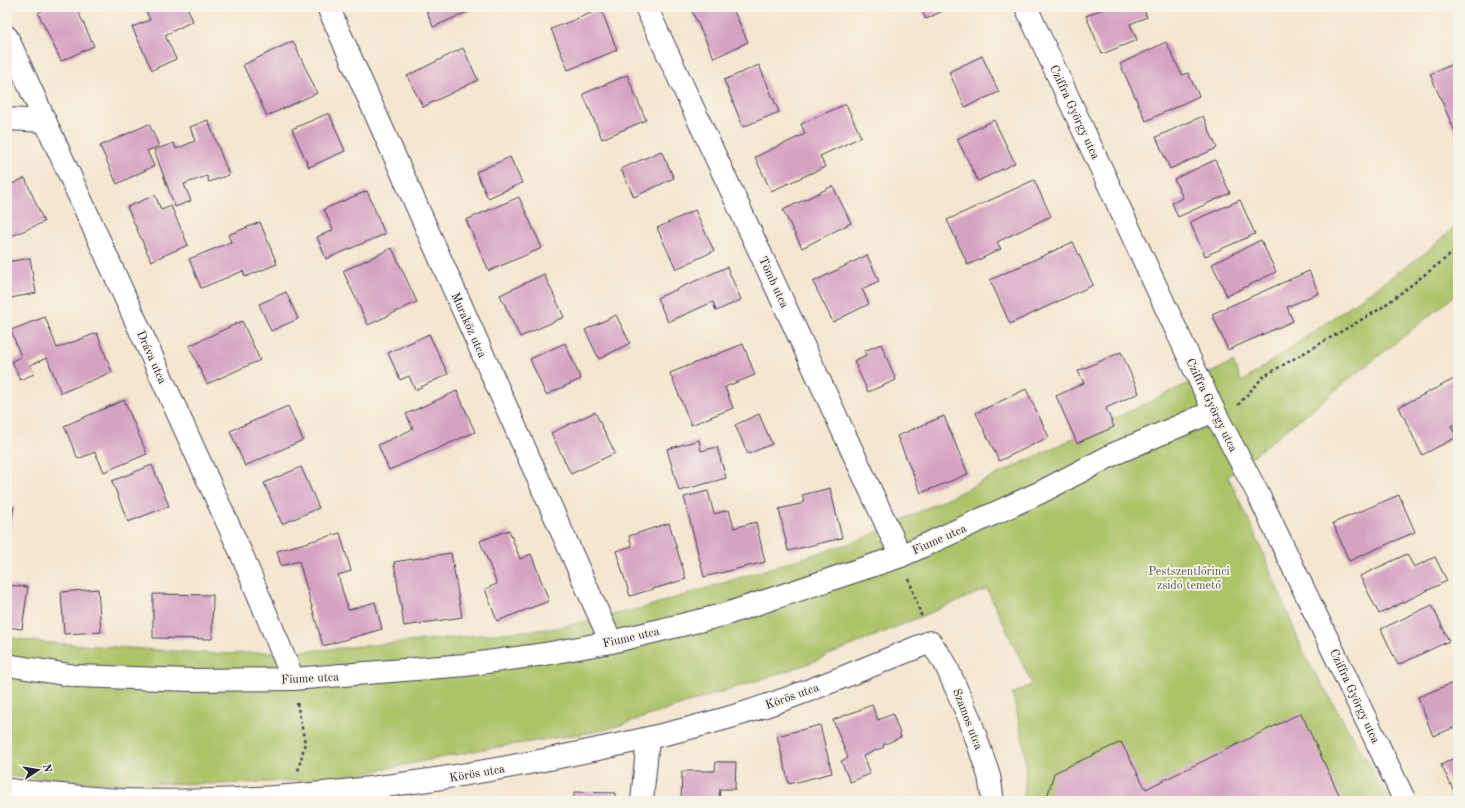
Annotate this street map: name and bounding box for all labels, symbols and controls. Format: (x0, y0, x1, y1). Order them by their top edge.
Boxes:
street label: Cziffra György utca (1047, 64, 1101, 161)
street label: Tömb utca (756, 255, 790, 310)
street label: Muraköz utca (448, 291, 488, 360)
street label: Dráva utca (134, 329, 168, 386)
street label: Cziffra György utca (1183, 357, 1239, 454)
street label: Fiume utca (911, 523, 968, 557)
park label: Pestszentlőrinci zsidó temető (1148, 566, 1230, 592)
street label: Fiume utca (602, 626, 661, 650)
street label: Cziffra György utca (1327, 648, 1381, 745)
street label: Fiume utca (281, 671, 339, 687)
street label: Körös utca (764, 682, 821, 712)
street label: Szamos utca (950, 687, 984, 752)
north arrow (18, 750, 58, 790)
text: N (40, 763, 53, 774)
street label: Körös utca (448, 763, 506, 785)

